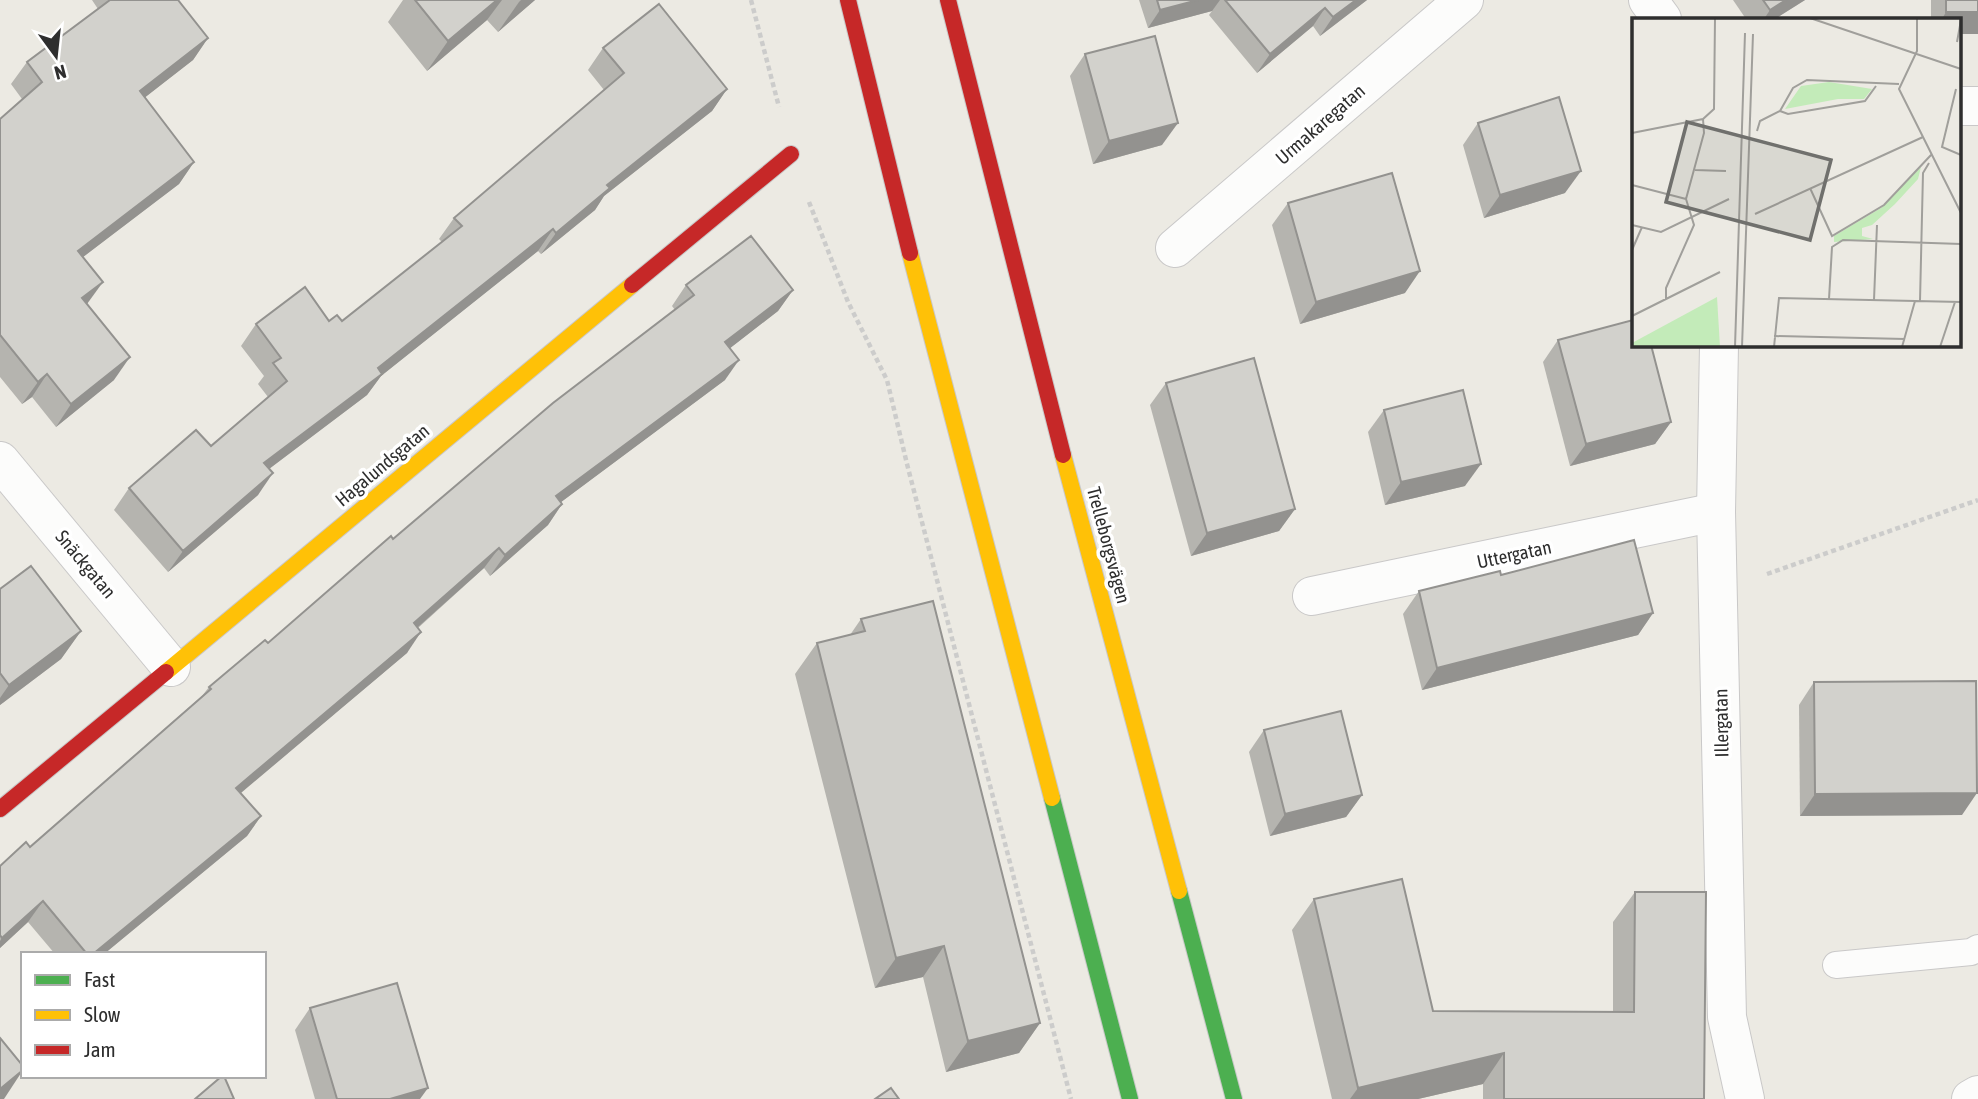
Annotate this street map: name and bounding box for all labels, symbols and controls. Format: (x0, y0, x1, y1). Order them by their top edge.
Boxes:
inset map (1632, 18, 1960, 346)
north arrow (21, 21, 91, 91)
text: N (52, 60, 69, 84)
street label: Urmakaregatan (1271, 79, 1369, 169)
street label: Hagalundsgatan (331, 419, 433, 511)
street label: Trelleborgsvägen (1083, 484, 1135, 606)
street label: Snäckgatan (51, 526, 121, 602)
street label: Uttergatan (1475, 535, 1553, 573)
street label: Illergatan (1709, 689, 1733, 757)
legend (21, 952, 266, 1078)
text: Fast (84, 967, 115, 991)
text: Slow (84, 1002, 121, 1026)
text: Jam (84, 1037, 116, 1061)

